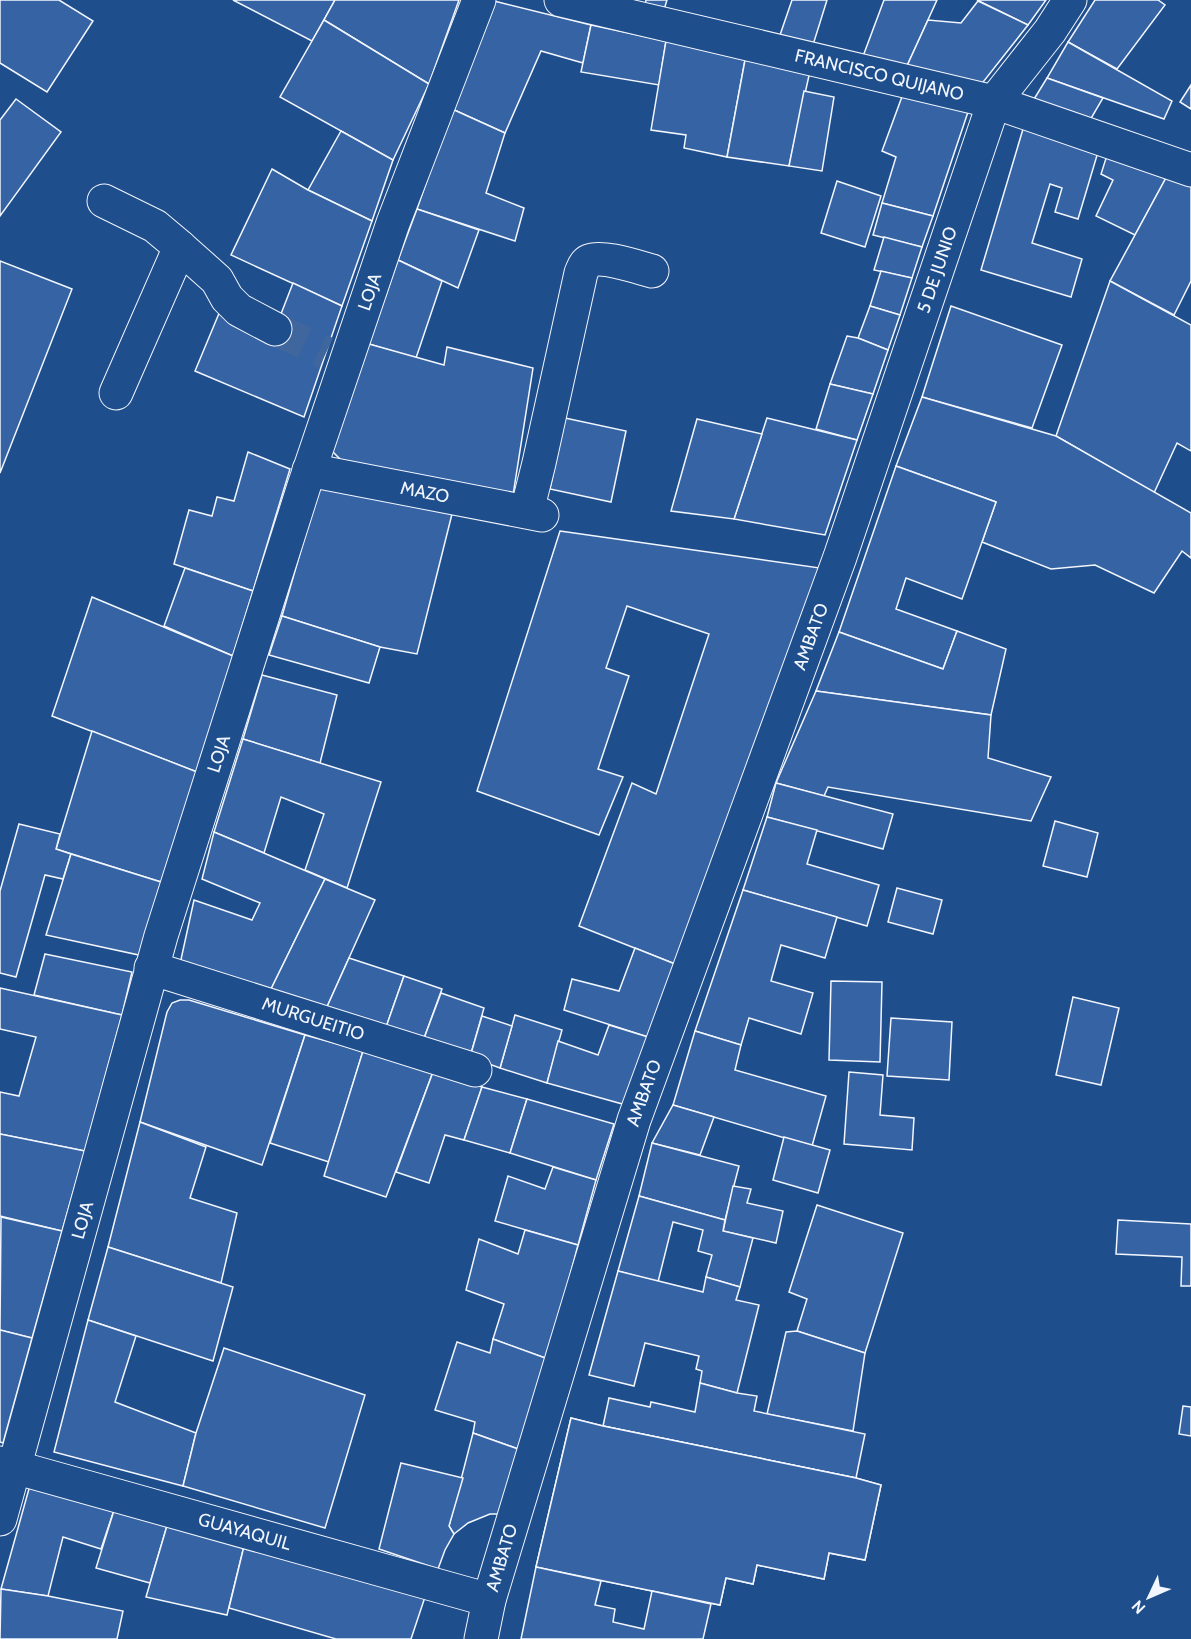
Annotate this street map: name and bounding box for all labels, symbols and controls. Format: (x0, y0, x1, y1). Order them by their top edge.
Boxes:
street label: FRANCISCO QUIJANO (793, 44, 966, 106)
street label: 5 DE JUNIO (912, 224, 962, 316)
street label: LOJA (353, 270, 386, 313)
street label: MAZO (399, 477, 451, 508)
street label: AMBATO (789, 600, 833, 673)
street label: LOJA (203, 732, 235, 775)
street label: MURGUEITIO (259, 993, 367, 1046)
street label: AMBATO (622, 1056, 666, 1129)
street label: LOJA (67, 1199, 98, 1242)
street label: GUAYAQUIL (196, 1508, 293, 1555)
street label: AMBATO (481, 1521, 522, 1594)
north arrow (1119, 1567, 1179, 1627)
text: N (1128, 1596, 1149, 1618)

